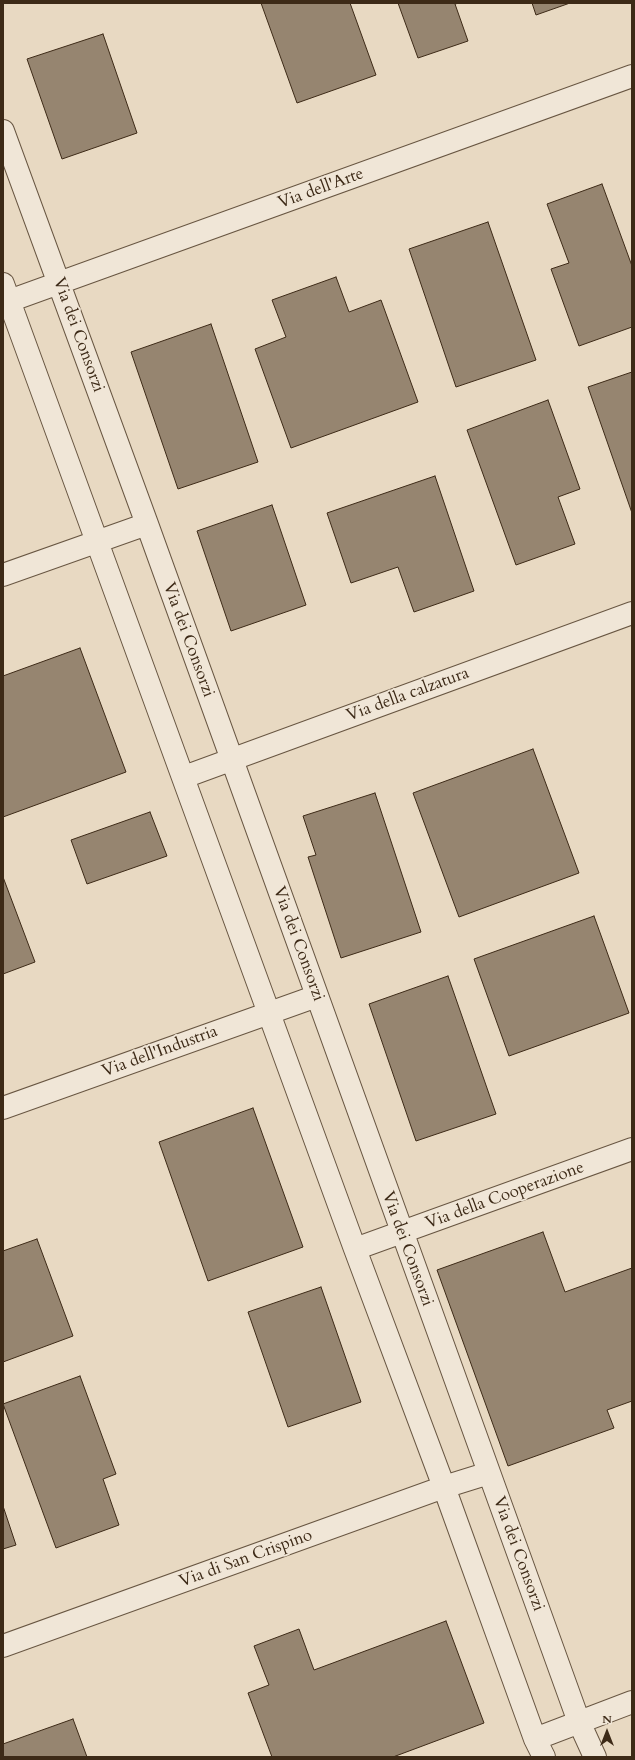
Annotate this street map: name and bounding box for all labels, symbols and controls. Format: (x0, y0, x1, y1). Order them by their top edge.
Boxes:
street label: Via dell'Arte (275, 164, 367, 214)
street label: Via dei Consorzi (48, 275, 108, 395)
street label: Via dei Consorzi (158, 580, 218, 700)
street label: Via della calzatura (344, 663, 472, 727)
street label: Via dei Consorzi (268, 884, 328, 1004)
street label: Via dell'Industria (99, 1022, 221, 1082)
street label: Via della Cooperazione (423, 1158, 587, 1234)
street label: Via dei Consorzi (377, 1189, 437, 1309)
street label: Via dei Consorzi (488, 1494, 548, 1614)
street label: Via di San Crispino (177, 1525, 315, 1593)
north arrow (587, 1712, 627, 1752)
text: N (602, 1712, 612, 1727)

